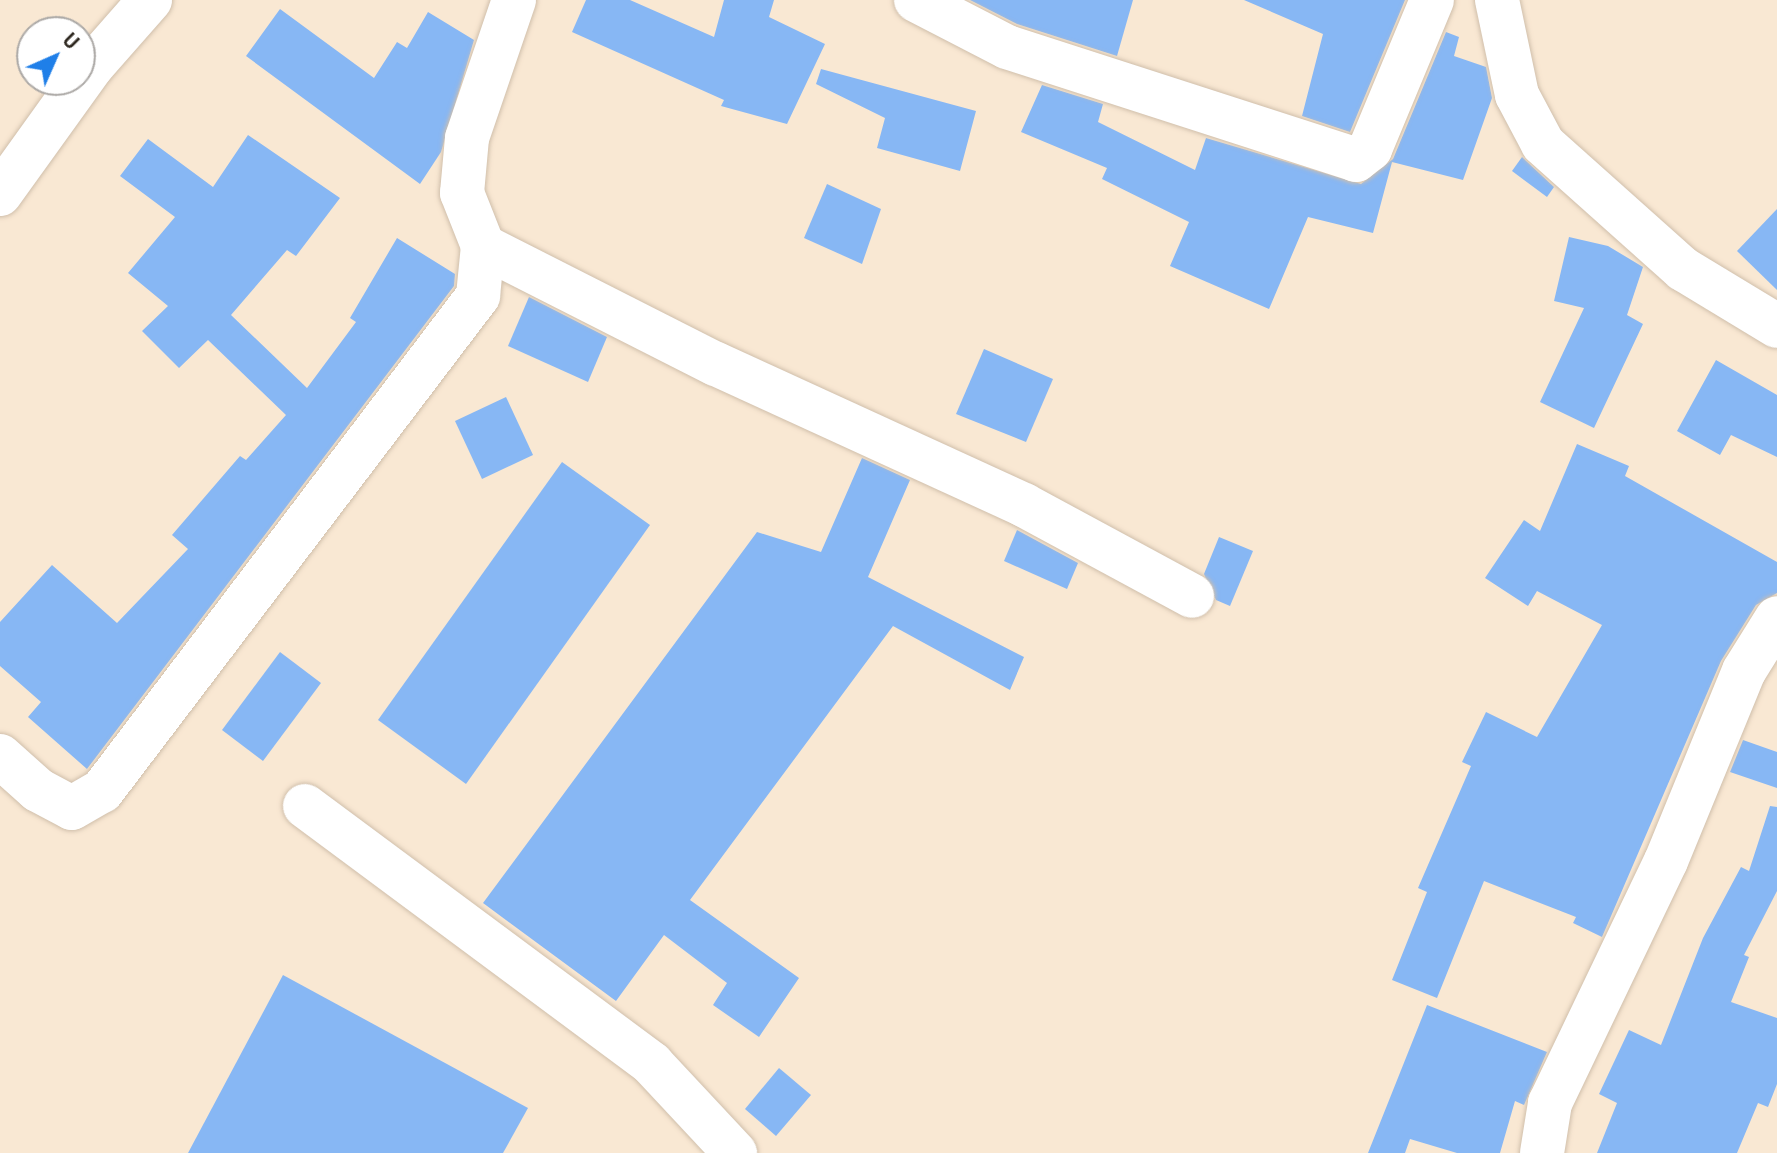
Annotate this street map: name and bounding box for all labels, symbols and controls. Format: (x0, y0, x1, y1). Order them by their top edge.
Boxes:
north arrow (16, 16, 96, 96)
text: U (56, 25, 87, 56)

